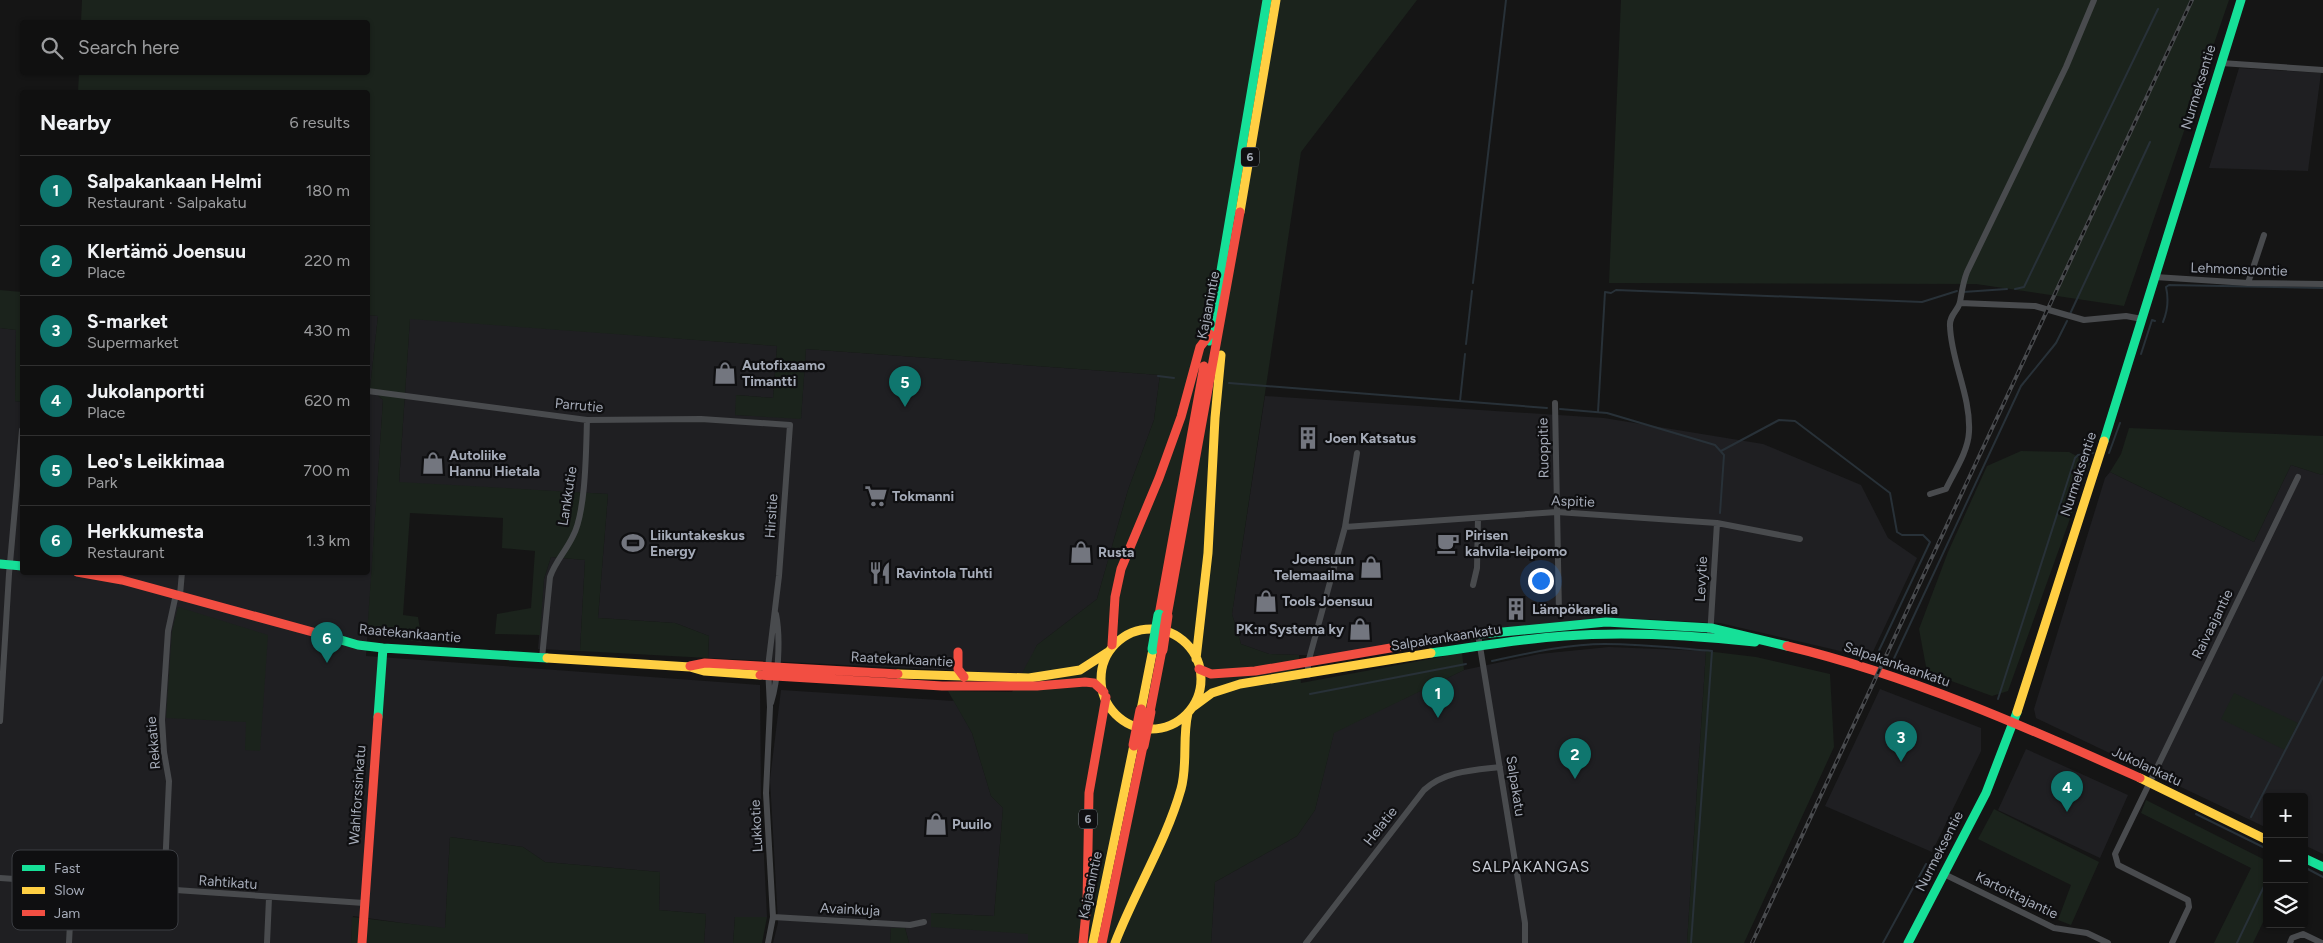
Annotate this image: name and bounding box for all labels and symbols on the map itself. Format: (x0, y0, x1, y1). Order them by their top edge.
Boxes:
street label: Nurmeksentie (2177, 42, 2220, 132)
road number: 6 (1241, 148, 1259, 166)
street label: Lehmonsuontie (2190, 259, 2288, 280)
street label: Kajaanintie (1194, 269, 1223, 340)
place label: Autofixaamo Timantti (742, 357, 825, 390)
shop icon: Autofixaamo Timantti (712, 360, 738, 386)
pin: 5 (889, 366, 921, 407)
street label: Parrutie (554, 395, 604, 416)
street label: Ruoppitie (1534, 417, 1553, 478)
building icon: Joen Katsatus (1295, 425, 1321, 451)
street label: Nurmeksentie (2057, 429, 2100, 519)
place label: Joen Katsatus (1325, 430, 1416, 447)
place label: Autoliike Hannu Hietala (449, 447, 540, 480)
shop icon: Autoliike Hannu Hietala (420, 450, 446, 476)
street label: Lankkutie (554, 465, 581, 527)
supermarket icon: Tokmanni (863, 483, 889, 509)
place label: Tokmanni (892, 488, 954, 505)
street label: Aspitie (1551, 492, 1595, 511)
street label: Hirsitie (761, 493, 782, 539)
place label: Liikuntakeskus Energy (650, 527, 745, 560)
place label: Pirisen kahvila-leipomo (1465, 527, 1567, 560)
sports icon: Liikuntakeskus Energy (620, 530, 646, 556)
cafe icon: Pirisen kahvila-leipomo (1435, 530, 1461, 556)
shop icon: Rusta (1068, 539, 1094, 565)
place label: Rusta (1098, 544, 1134, 561)
place label: Joensuun Telemaailma (1274, 551, 1354, 584)
shop icon: Joensuun Telemaailma (1358, 554, 1384, 580)
street label: Levytie (1692, 555, 1711, 602)
restaurant icon: Ravintola Tuhti (867, 560, 893, 586)
place label: Ravintola Tuhti (896, 565, 992, 582)
your location (1528, 568, 1554, 594)
street label: Raivaajantie (2188, 586, 2237, 662)
shop icon: Tools Joensuu (1253, 588, 1279, 614)
place label: Tools Joensuu (1282, 593, 1373, 610)
building icon: Lämpökarelia (1503, 596, 1529, 622)
place label: Lämpökarelia (1532, 601, 1618, 618)
shop icon: PK:n Systema ky (1347, 616, 1373, 642)
street label: Salpakankaankatu (1390, 620, 1502, 655)
street label: Raatekankaantie (358, 621, 462, 646)
place label: PK:n Systema ky (1236, 621, 1345, 638)
pin: 6 (311, 622, 343, 663)
street label: Salpakankaankatu (1841, 638, 1952, 691)
street label: Raatekankaantie (850, 648, 954, 671)
pin: 1 (1422, 677, 1454, 718)
street label: Rekkatie (143, 715, 164, 770)
pin: 3 (1885, 721, 1917, 762)
pin: 2 (1559, 738, 1591, 779)
street label: Jukolankatu (2109, 743, 2184, 790)
street label: Wahlforssinkatu (346, 745, 369, 845)
street label: Salpakatu (1502, 755, 1529, 818)
pin: 4 (2051, 771, 2083, 812)
street label: Lukkotie (747, 799, 766, 853)
street label: Helatie (1360, 803, 1401, 849)
street label: Nurmeksentie (1912, 808, 1967, 894)
road number: 6 (1079, 810, 1097, 829)
shop icon: Puuilo (923, 811, 949, 837)
place label: Puuilo (952, 816, 992, 833)
street label: Kajaanintie (1075, 849, 1106, 920)
legend (12, 850, 178, 930)
district label: SALPAKANGAS (1472, 858, 1590, 876)
text: Fast (54, 860, 80, 877)
street label: Kartoittajantie (1973, 868, 2061, 923)
street label: Rahtikatu (198, 872, 258, 893)
text: Slow (54, 882, 85, 899)
street label: Avainkuja (819, 899, 880, 920)
text: Jam (54, 905, 80, 922)

